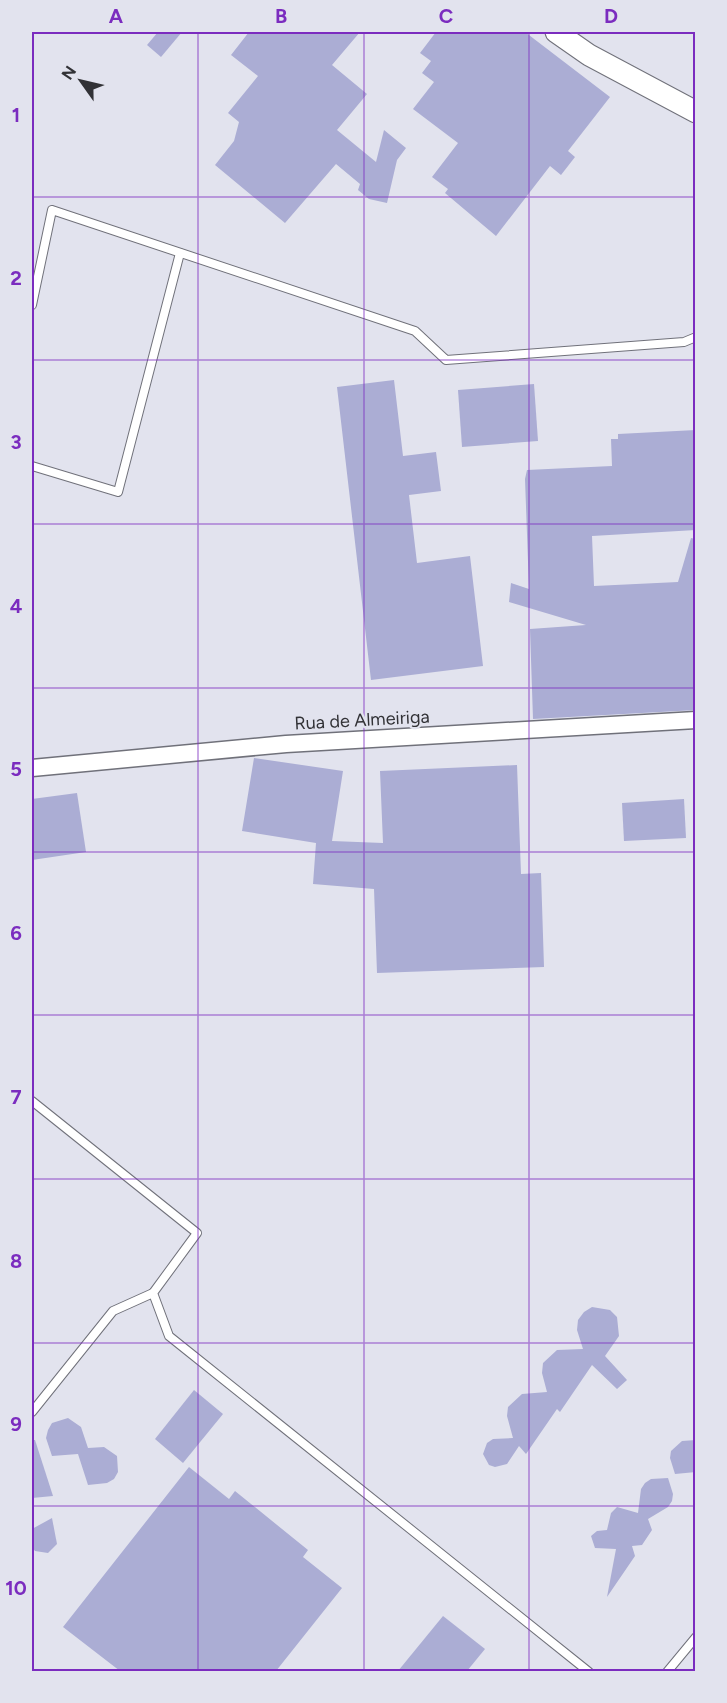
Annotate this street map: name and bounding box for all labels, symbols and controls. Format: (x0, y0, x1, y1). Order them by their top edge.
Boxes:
text: A (109, 4, 124, 28)
text: B (275, 4, 287, 28)
text: C (439, 4, 453, 28)
text: D (604, 4, 618, 28)
north arrow (51, 51, 111, 111)
text: N (58, 62, 80, 83)
text: 1 (12, 103, 20, 127)
text: 2 (10, 266, 22, 290)
text: 3 (10, 430, 22, 454)
text: 4 (10, 594, 23, 618)
street label: Rua de Almeiriga (294, 705, 430, 735)
text: 5 (10, 757, 22, 781)
text: 6 (10, 921, 22, 945)
text: 7 (10, 1085, 22, 1109)
text: 8 (10, 1249, 22, 1273)
text: 9 (10, 1412, 22, 1436)
text: 10 (5, 1576, 27, 1600)

